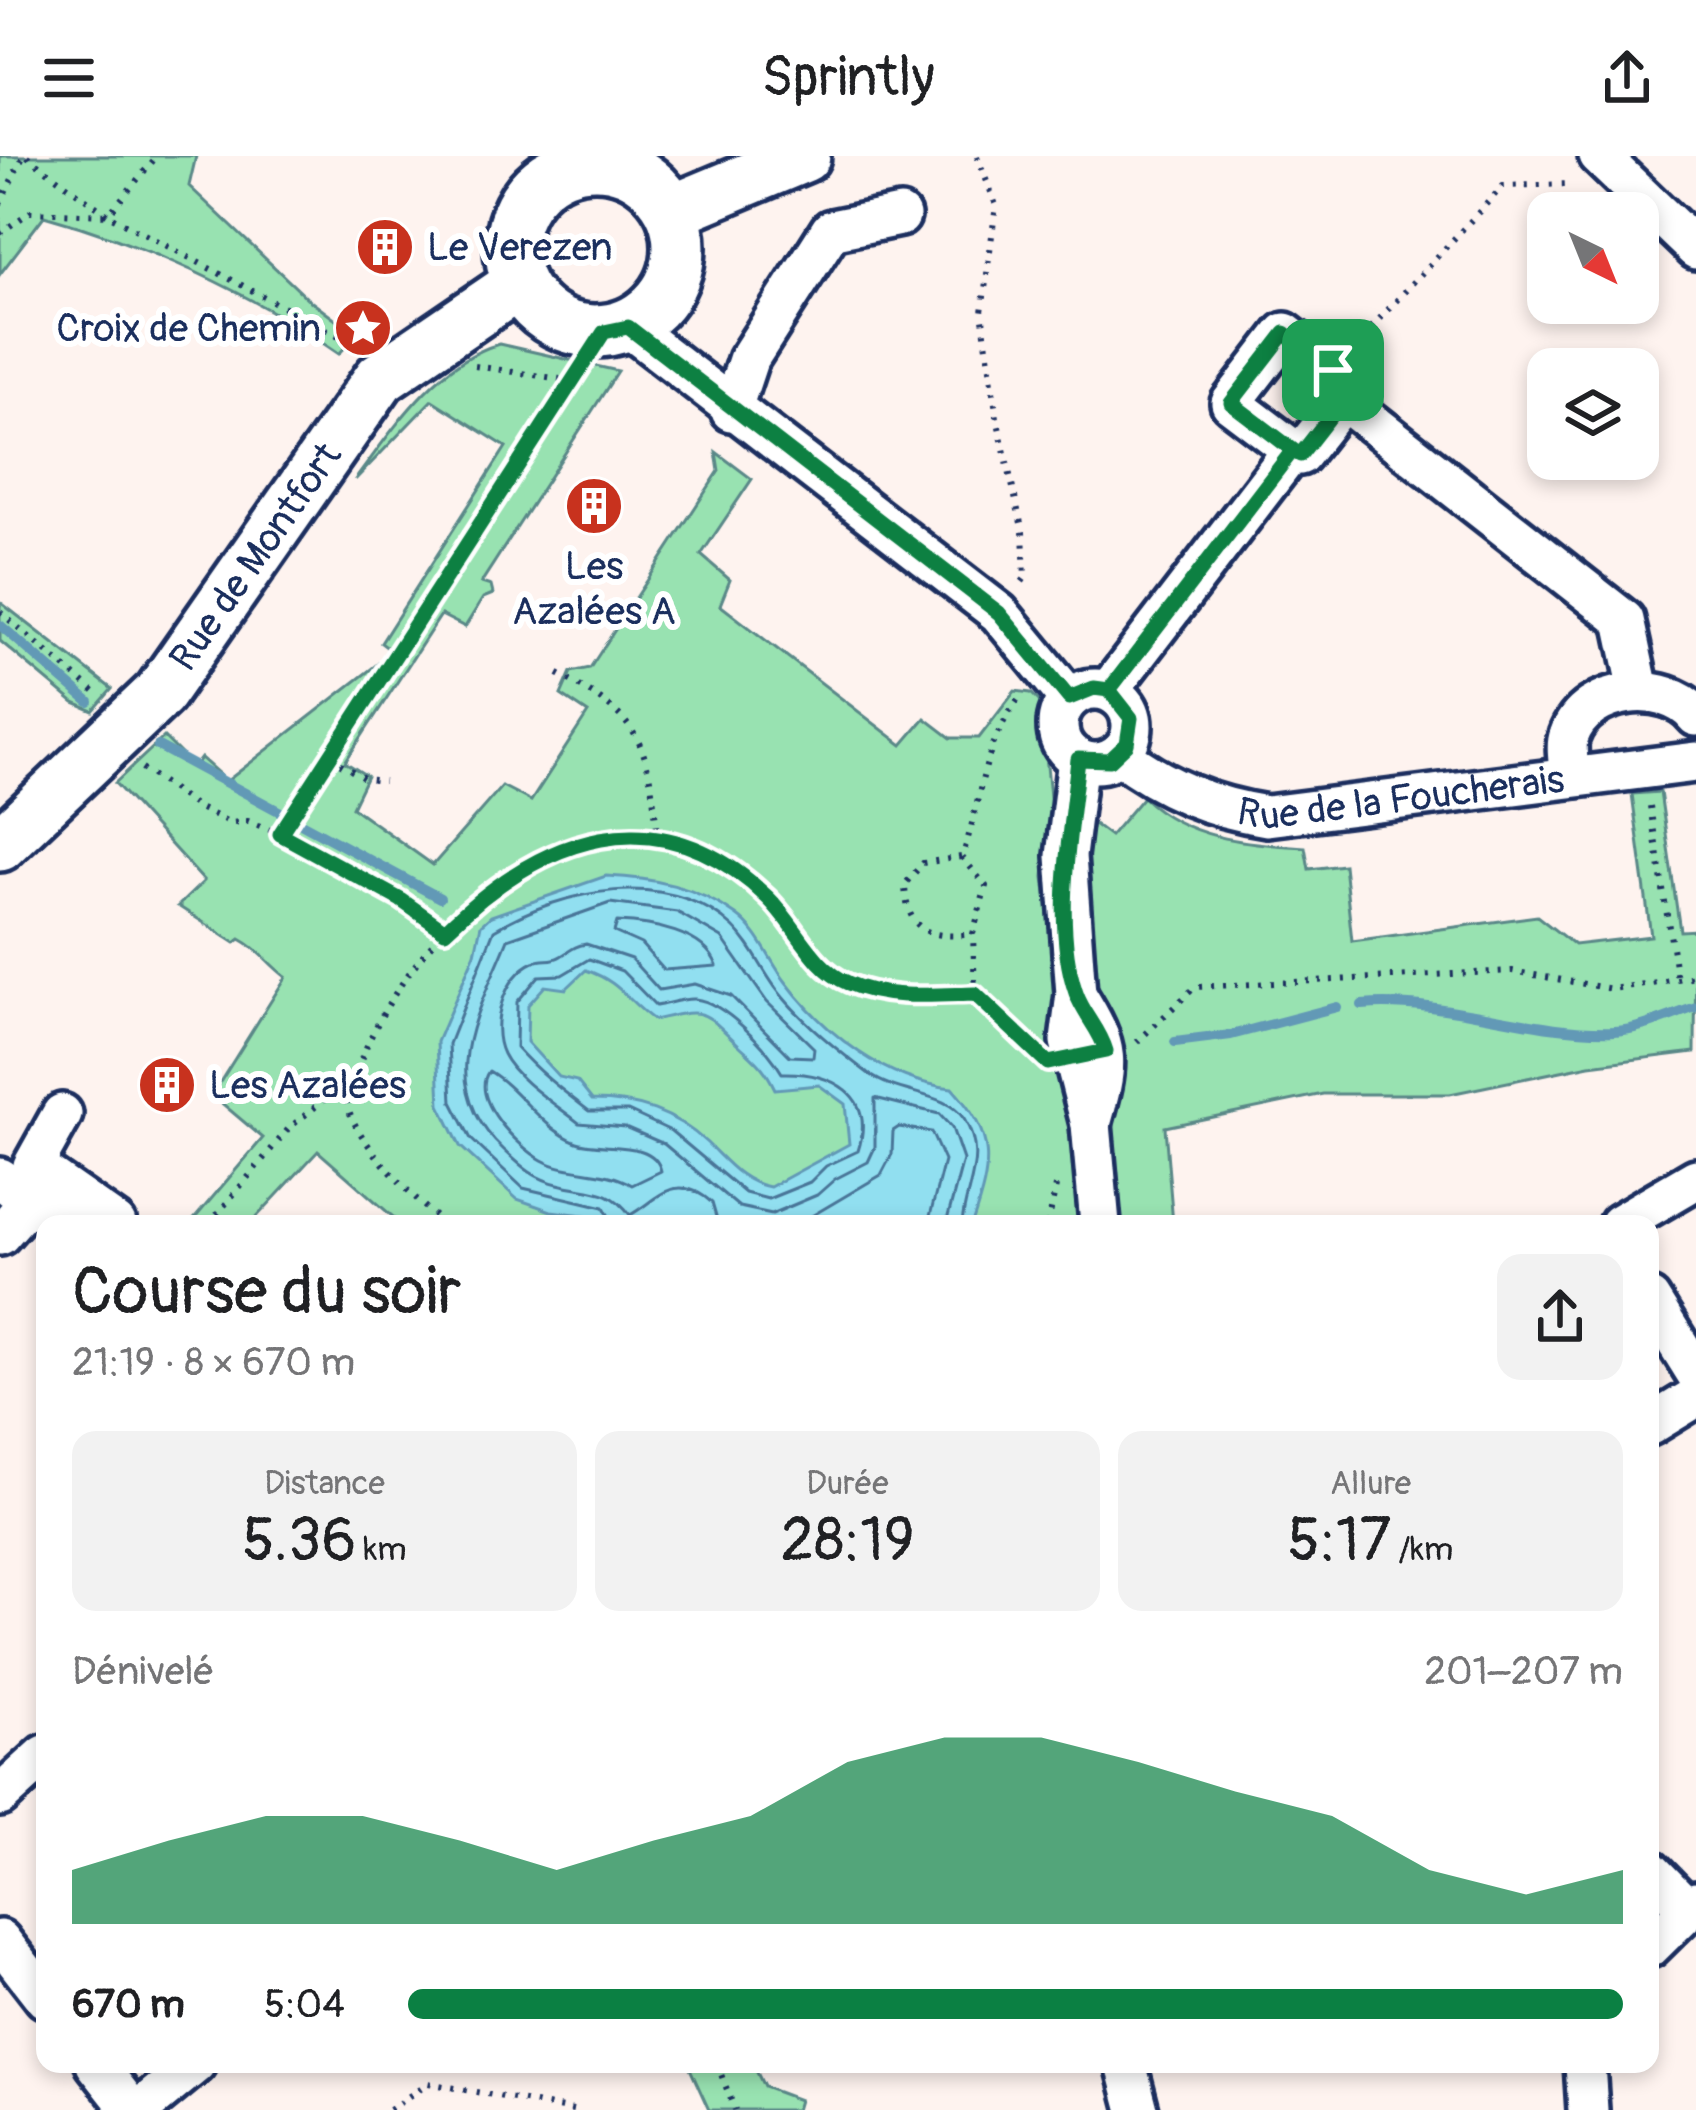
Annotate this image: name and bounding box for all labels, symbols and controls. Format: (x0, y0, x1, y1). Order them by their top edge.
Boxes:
text: Sprintly (761, 44, 935, 112)
icon: menu (36, 45, 102, 111)
icon: share (1594, 45, 1660, 111)
north arrow (1527, 192, 1659, 324)
map controls (1527, 192, 1659, 480)
building icon: Le Verezen (354, 216, 416, 278)
place label: Le Verezen (427, 223, 612, 272)
place icon: Croix de Chemin (332, 297, 394, 359)
place label: Croix de Chemin (56, 304, 321, 353)
pin (1282, 319, 1384, 421)
icon: arrive (1300, 337, 1366, 403)
button: layers (1527, 348, 1659, 480)
street label: Rue de Montfort (159, 433, 352, 680)
building icon: Les Azalées A (563, 475, 625, 537)
place label: Les Azalées A (512, 542, 676, 636)
street label: Rue de la Foucherais (1233, 754, 1567, 841)
building icon: Les Azalées (136, 1054, 198, 1116)
place label: Les Azalées (209, 1061, 406, 1110)
text: Course du soir (72, 1251, 461, 1334)
button: share (1497, 1254, 1623, 1380)
text: 21:19 · 8 × 670 m (72, 1338, 355, 1387)
text: Distance (264, 1463, 385, 1504)
text: Durée (806, 1463, 889, 1504)
text: Allure (1330, 1463, 1411, 1504)
text: 5.36 (242, 1504, 356, 1579)
text: 28:19 (780, 1504, 915, 1579)
text: 5:17 (1288, 1504, 1391, 1579)
text: km (356, 1529, 407, 1570)
text: /km (1391, 1529, 1453, 1570)
text: Dénivelé (72, 1647, 214, 1696)
text: 201–207 m (1424, 1647, 1623, 1696)
text: 670 m (72, 1980, 185, 2029)
text: 5:04 (264, 1980, 345, 2029)

